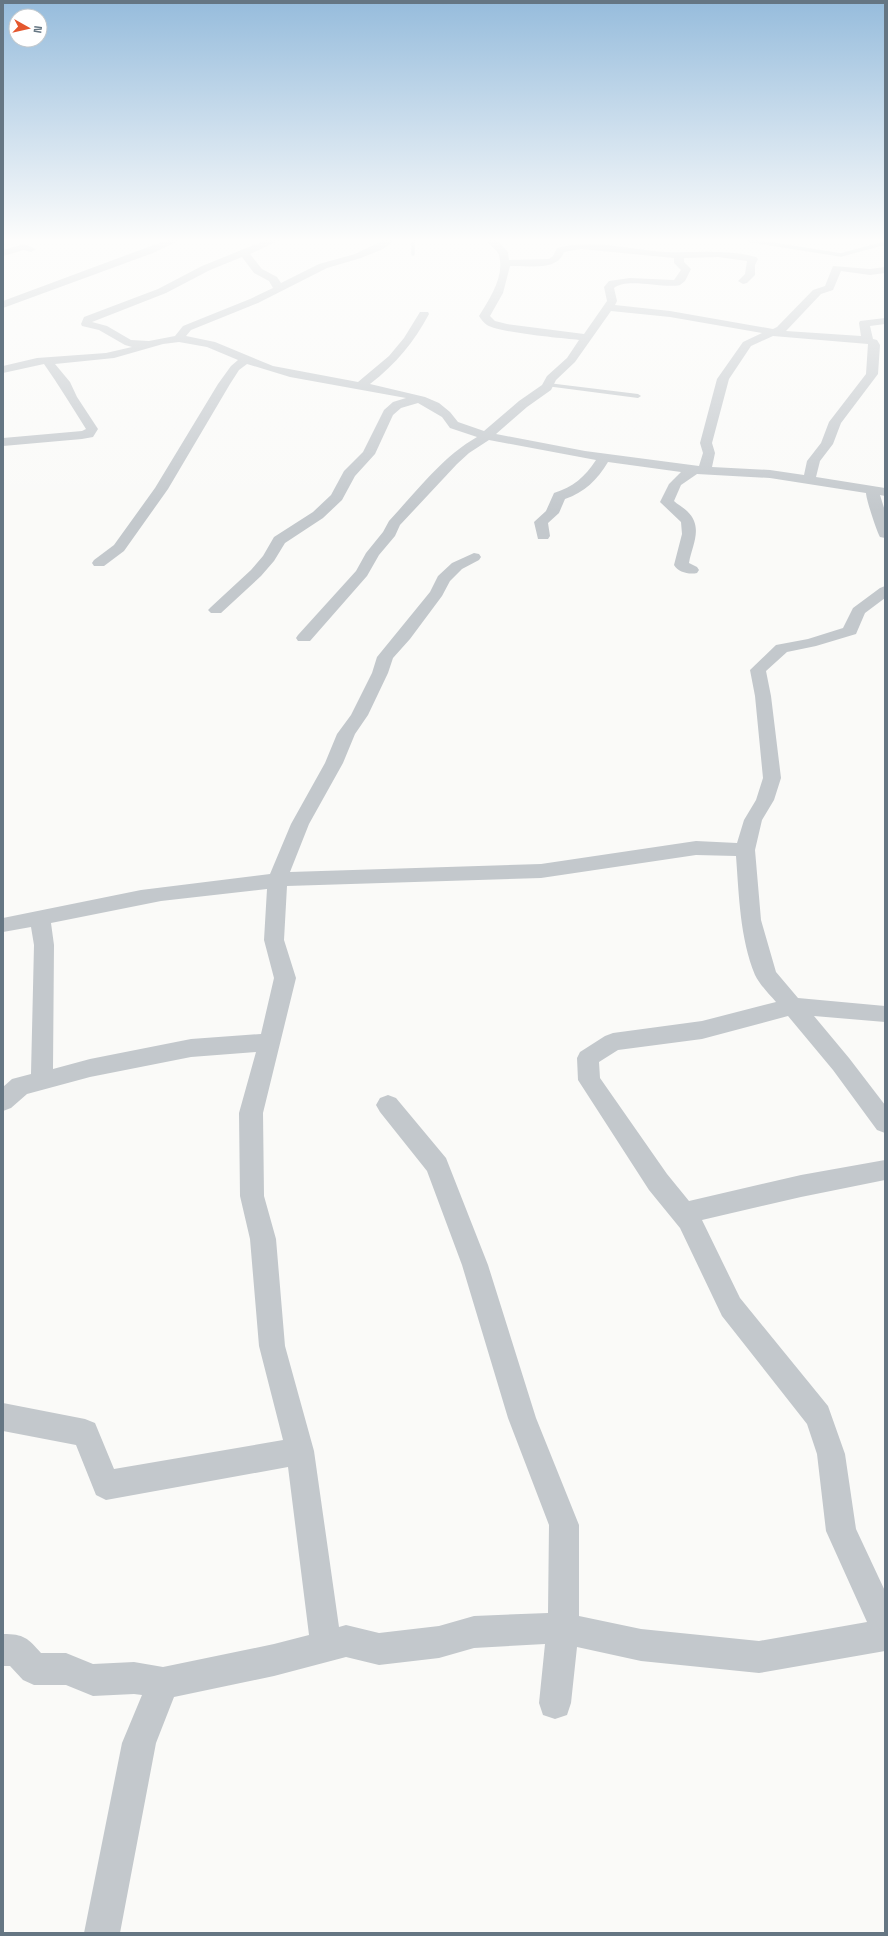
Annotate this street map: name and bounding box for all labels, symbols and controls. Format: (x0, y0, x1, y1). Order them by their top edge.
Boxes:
north arrow (8, 8, 48, 48)
text: N (30, 25, 45, 34)

